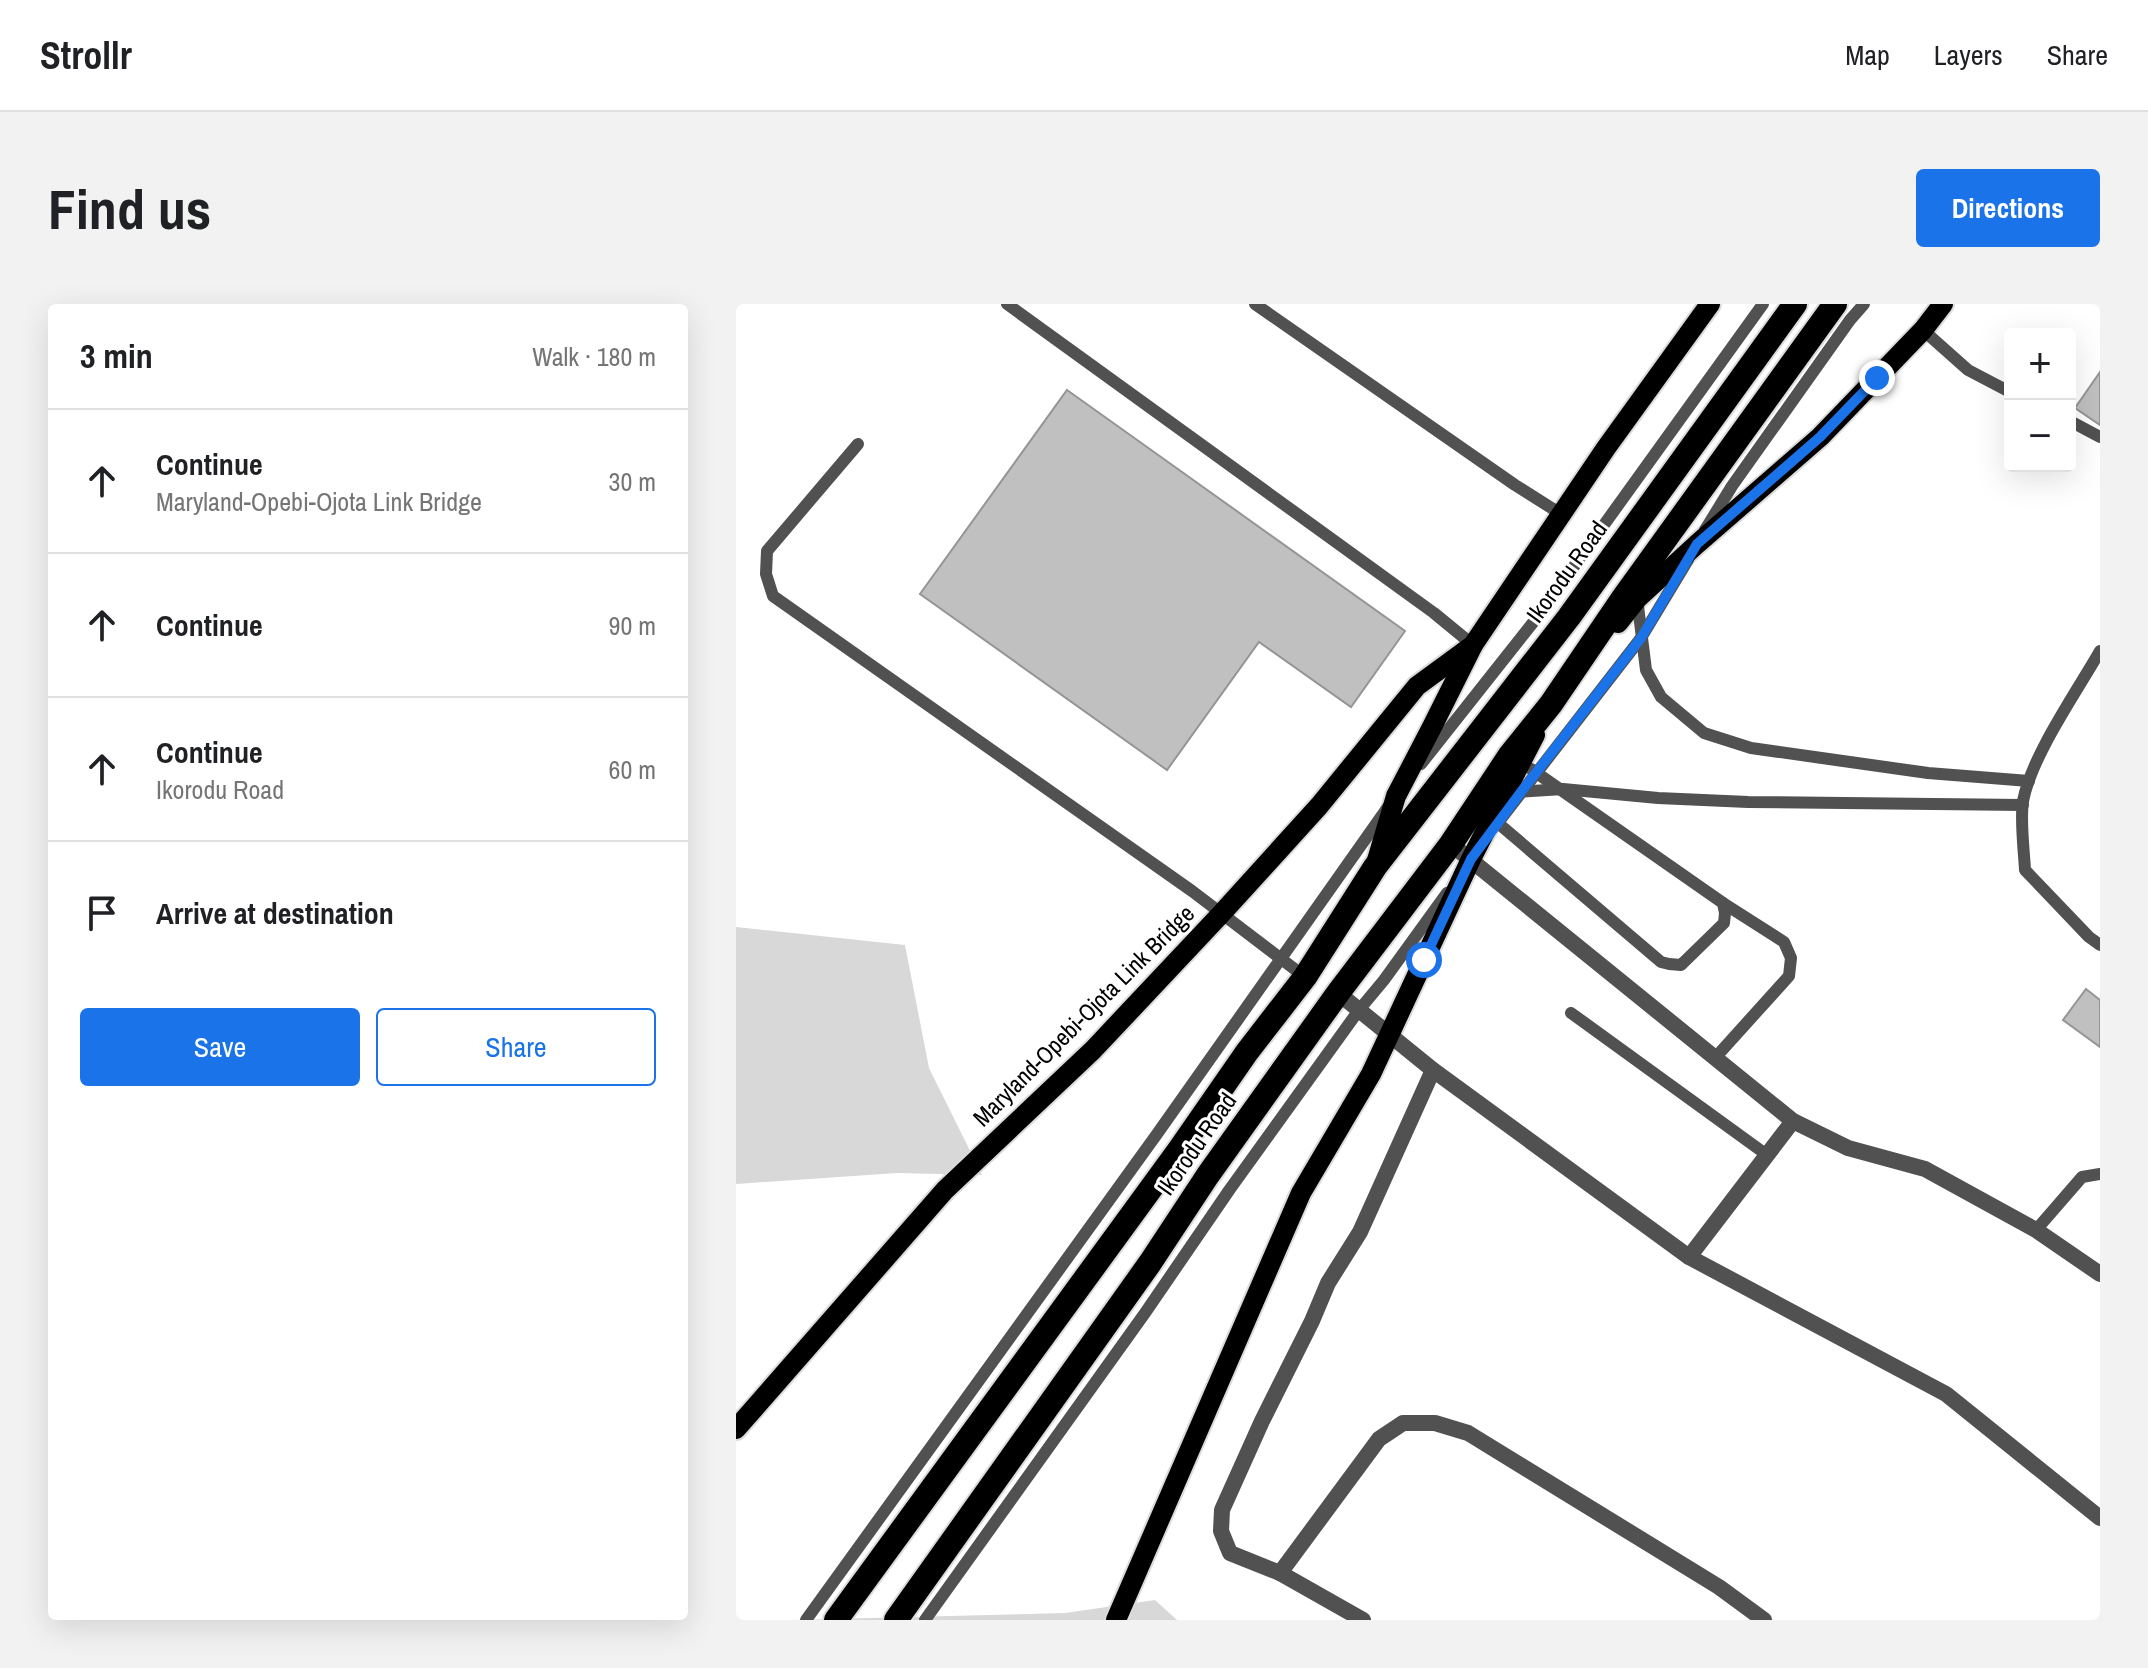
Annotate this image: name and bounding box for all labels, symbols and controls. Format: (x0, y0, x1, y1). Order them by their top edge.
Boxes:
text: Strollr (40, 30, 132, 81)
text: Map (1845, 36, 1890, 74)
text: Layers (1934, 36, 2003, 74)
text: Share (2047, 36, 2108, 74)
button: Directions (1916, 169, 2100, 247)
text: Find us (48, 171, 211, 246)
map controls (2004, 328, 2076, 472)
button: + (2004, 328, 2076, 400)
text: 3 min (80, 333, 153, 379)
text: Walk · 180 m (532, 339, 656, 374)
route end (1859, 360, 1895, 396)
button: − (2004, 400, 2076, 472)
text: Continue (156, 444, 263, 484)
icon: ahead (80, 459, 124, 503)
text: 30 m (609, 464, 656, 499)
text: Maryland-Opebi-Ojota Link Bridge (156, 484, 482, 519)
street label: Ikorodu Road (1519, 514, 1614, 629)
icon: ahead (80, 603, 124, 647)
text: Continue (156, 605, 263, 645)
text: 90 m (609, 608, 656, 643)
text: Continue (156, 732, 263, 772)
icon: ahead (80, 747, 124, 791)
text: 60 m (609, 752, 656, 787)
text: Ikorodu Road (156, 772, 284, 807)
icon: arrive (80, 891, 124, 935)
text: Arrive at destination (156, 893, 394, 933)
street label: Maryland-Opebi-Ojota Link Bridge (966, 898, 1201, 1133)
route start (1406, 942, 1442, 978)
button: Save (80, 1008, 360, 1086)
button: Share (376, 1008, 656, 1086)
street label: Ikorodu Road (1149, 1086, 1243, 1201)

